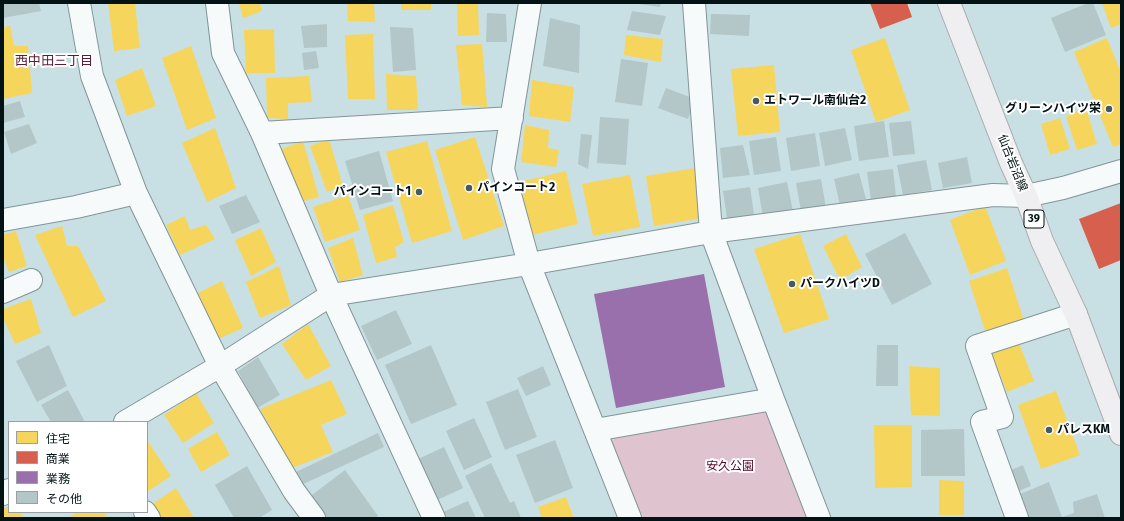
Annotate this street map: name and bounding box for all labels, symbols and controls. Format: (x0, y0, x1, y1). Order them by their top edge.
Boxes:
district label: 西中田三丁目 (15, 53, 93, 69)
place label: エトワール南仙台2 (764, 94, 866, 108)
marker: エトワール南仙台2 (751, 96, 761, 106)
place label: グリーンハイツ栄 (1005, 102, 1101, 116)
marker: グリーンハイツ栄 (1104, 104, 1114, 114)
street label: 仙台岩沼線 (994, 132, 1030, 194)
place label: パインコート2 (477, 181, 555, 195)
marker: パインコート2 (464, 183, 474, 193)
place label: パインコート1 (333, 185, 411, 199)
marker: パインコート1 (414, 187, 424, 197)
road number: 39 (1024, 210, 1044, 228)
place label: パークハイツD (800, 277, 880, 291)
marker: パークハイツD (787, 279, 797, 289)
legend (8, 421, 148, 513)
place label: パレスKM (1057, 423, 1110, 437)
marker: パレスKM (1044, 425, 1054, 435)
text: 住宅 (46, 432, 70, 446)
text: 商業 (46, 452, 70, 466)
park label: 安久公園 (706, 460, 754, 474)
text: 業務 (46, 472, 70, 486)
text: その他 (46, 492, 82, 506)

